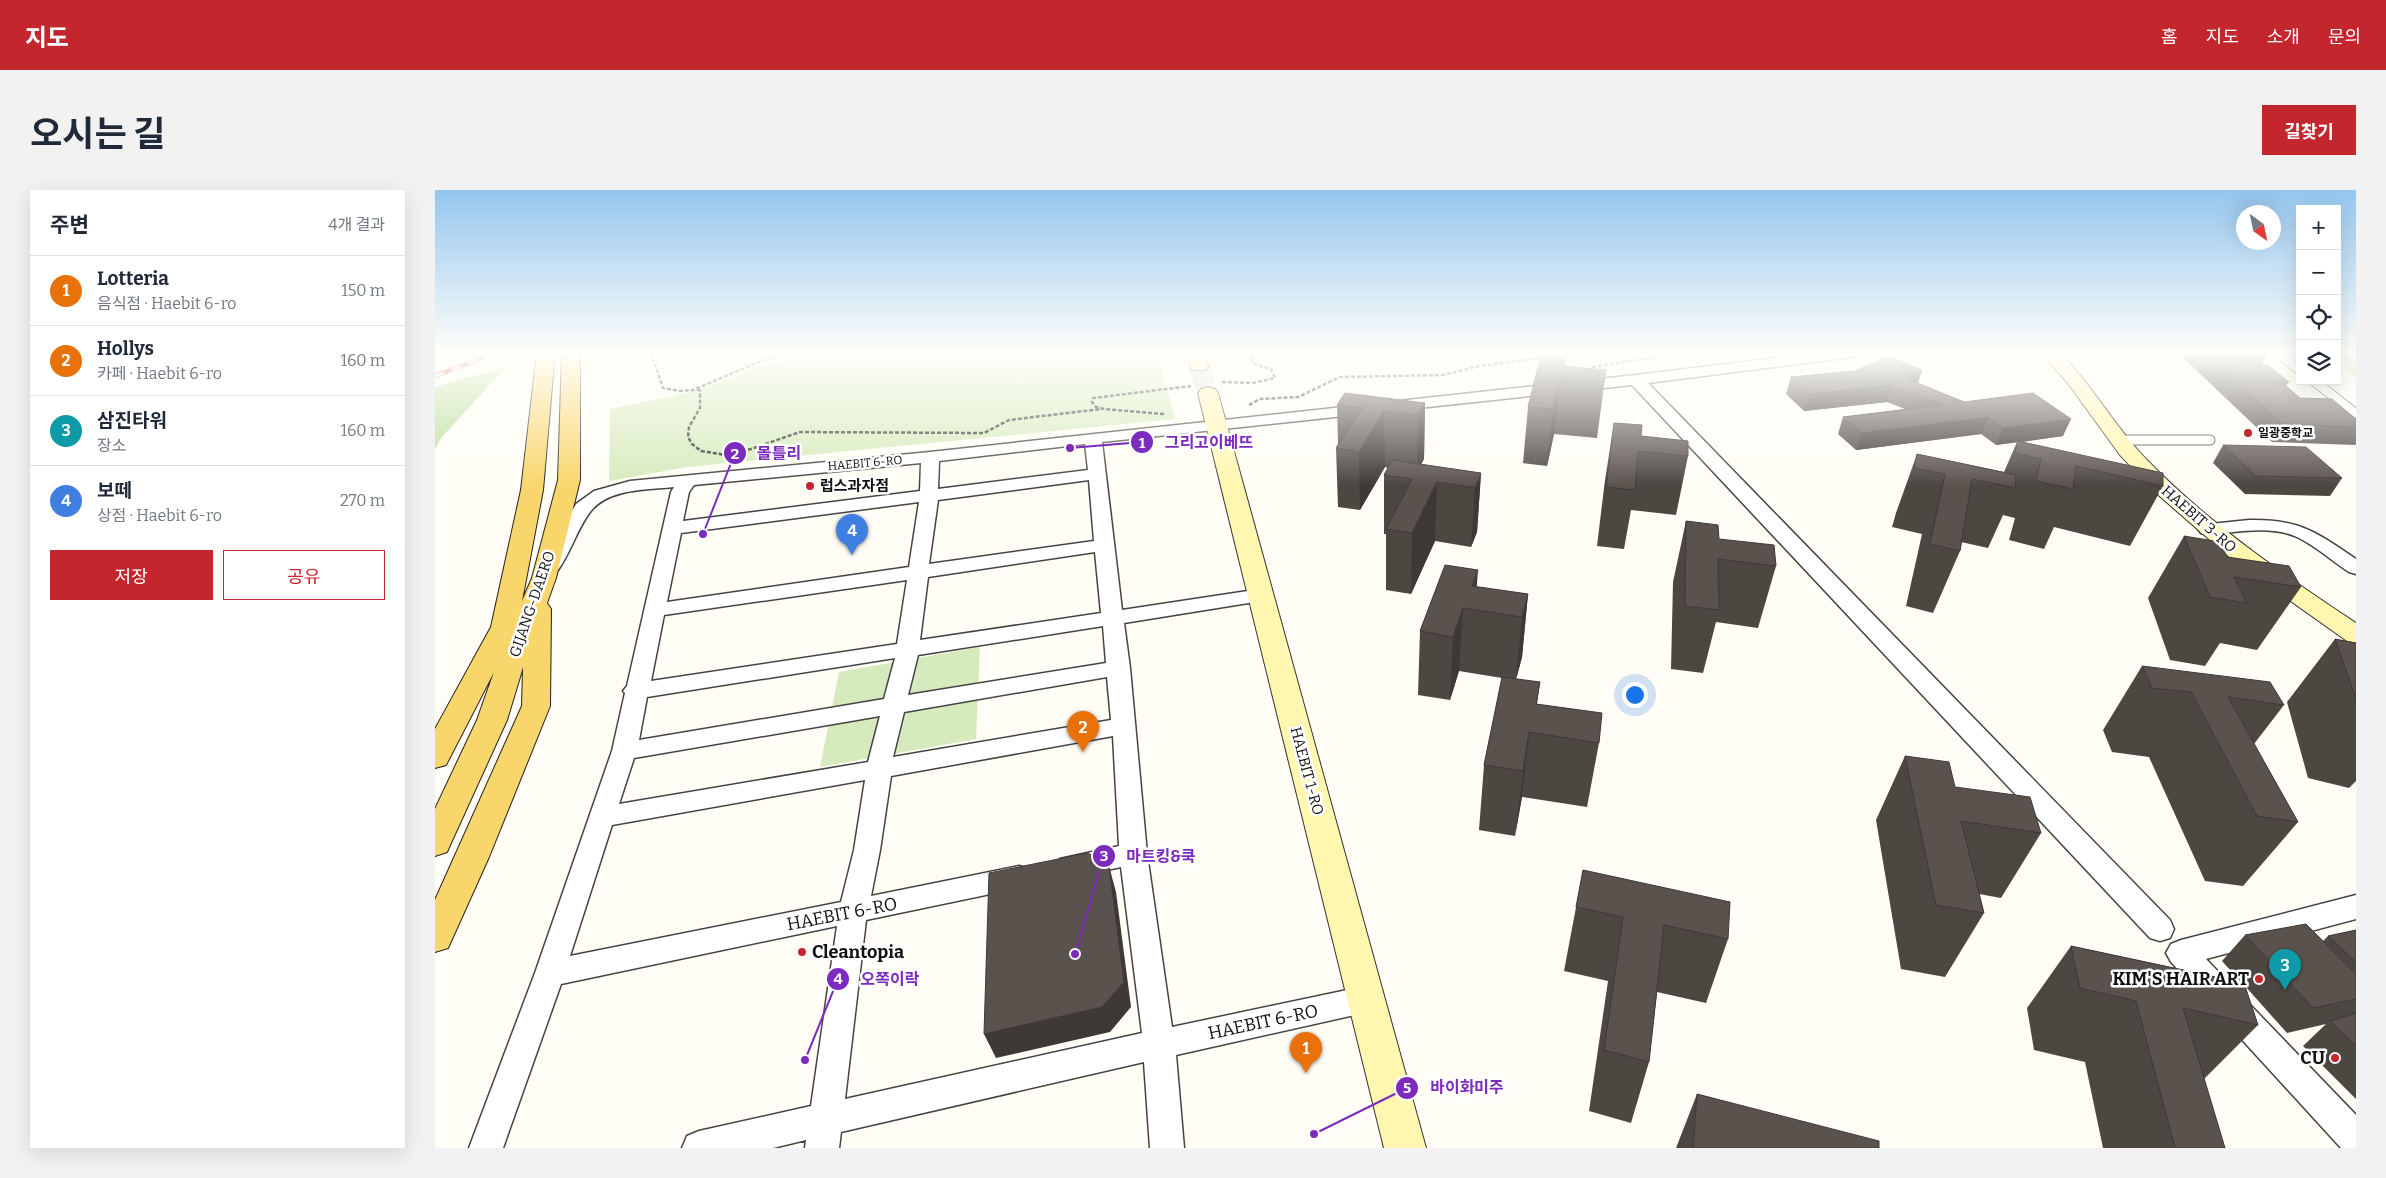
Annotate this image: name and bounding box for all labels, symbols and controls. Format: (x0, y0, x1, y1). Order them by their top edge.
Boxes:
text: 지도 (25, 24, 69, 52)
text: 홈 (2161, 26, 2178, 48)
text: 지도 (2206, 26, 2239, 48)
text: 소개 (2267, 26, 2300, 48)
text: 문의 (2328, 26, 2361, 48)
button: 길찾기 (2262, 105, 2356, 155)
text: 오시는 길 (30, 113, 165, 155)
north arrow (2236, 205, 2281, 250)
map controls (2296, 205, 2341, 385)
button: + (2296, 205, 2341, 250)
text: 주변 (50, 212, 89, 238)
text: 4개 결과 (328, 215, 385, 234)
button: − (2296, 250, 2341, 295)
text: Lotteria (97, 267, 169, 290)
text: 1 (63, 281, 69, 300)
text: 150 m (341, 281, 385, 300)
text: 음식점 · Haebit 6-ro (97, 294, 237, 313)
button: locate (2296, 295, 2341, 340)
text: Hollys (97, 337, 154, 360)
button: layers (2296, 340, 2341, 385)
text: 2 (61, 351, 71, 370)
text: 160 m (340, 351, 385, 370)
text: 카페 · Haebit 6-ro (97, 364, 222, 383)
text: 삼진타워 (97, 409, 167, 432)
text: 3 (61, 421, 71, 440)
text: 160 m (340, 421, 385, 440)
place label: 일광중학교 (2258, 426, 2313, 440)
callout: 그리고이베뜨 (1130, 427, 1263, 458)
marker: 일광중학교 (2242, 427, 2254, 439)
text: 그리고이베뜨 (1165, 433, 1253, 452)
text: 1 (1139, 434, 1146, 452)
text: 장소 (97, 436, 126, 455)
callout: 몰틀리 (722, 438, 811, 469)
text: 몰틀리 (757, 444, 801, 463)
text: 2 (731, 445, 739, 463)
street label: HAEBIT 6-RO (827, 453, 903, 473)
place label: 럽스과자점 (820, 477, 889, 495)
text: 보떼 (97, 479, 132, 502)
marker: 럽스과자점 (804, 480, 816, 492)
street label: HAEBIT 3-RO (2158, 482, 2240, 556)
text: 4 (61, 491, 71, 510)
text: 270 m (340, 491, 385, 510)
text: 상점 · Haebit 6-ro (97, 506, 222, 525)
pin: 4 (836, 514, 868, 555)
street label: GIJANG-DAERO (505, 549, 559, 659)
button: 저장 (50, 550, 213, 600)
button: 공유 (223, 550, 385, 600)
your location (1622, 682, 1648, 708)
pin: 2 (1067, 711, 1099, 752)
street label: HAEBIT 1-RO (1287, 725, 1327, 817)
callout: 마트킹&쿡 (1091, 841, 1206, 872)
text: 3 (1100, 847, 1108, 865)
text: 마트킹&쿡 (1126, 847, 1196, 866)
street label: HAEBIT 6-RO (785, 893, 899, 935)
place label: Cleantopia (812, 941, 904, 963)
marker: Cleantopia (796, 946, 808, 958)
pin: 3 (2269, 949, 2301, 990)
callout: 오쪽이락 (825, 964, 929, 995)
place label: KIM'S HAIR ART (2112, 968, 2249, 990)
text: 4 (833, 970, 843, 988)
text: 오쪽이락 (861, 970, 920, 989)
marker: KIM'S HAIR ART (2253, 973, 2265, 985)
street label: HAEBIT 6-RO (1206, 1000, 1320, 1044)
pin: 1 (1290, 1032, 1322, 1073)
place label: CU (2300, 1047, 2326, 1069)
marker: CU (2329, 1052, 2341, 1064)
callout: 바이화미주 (1395, 1072, 1513, 1103)
text: 바이화미주 (1430, 1078, 1504, 1097)
text: 5 (1403, 1079, 1411, 1097)

